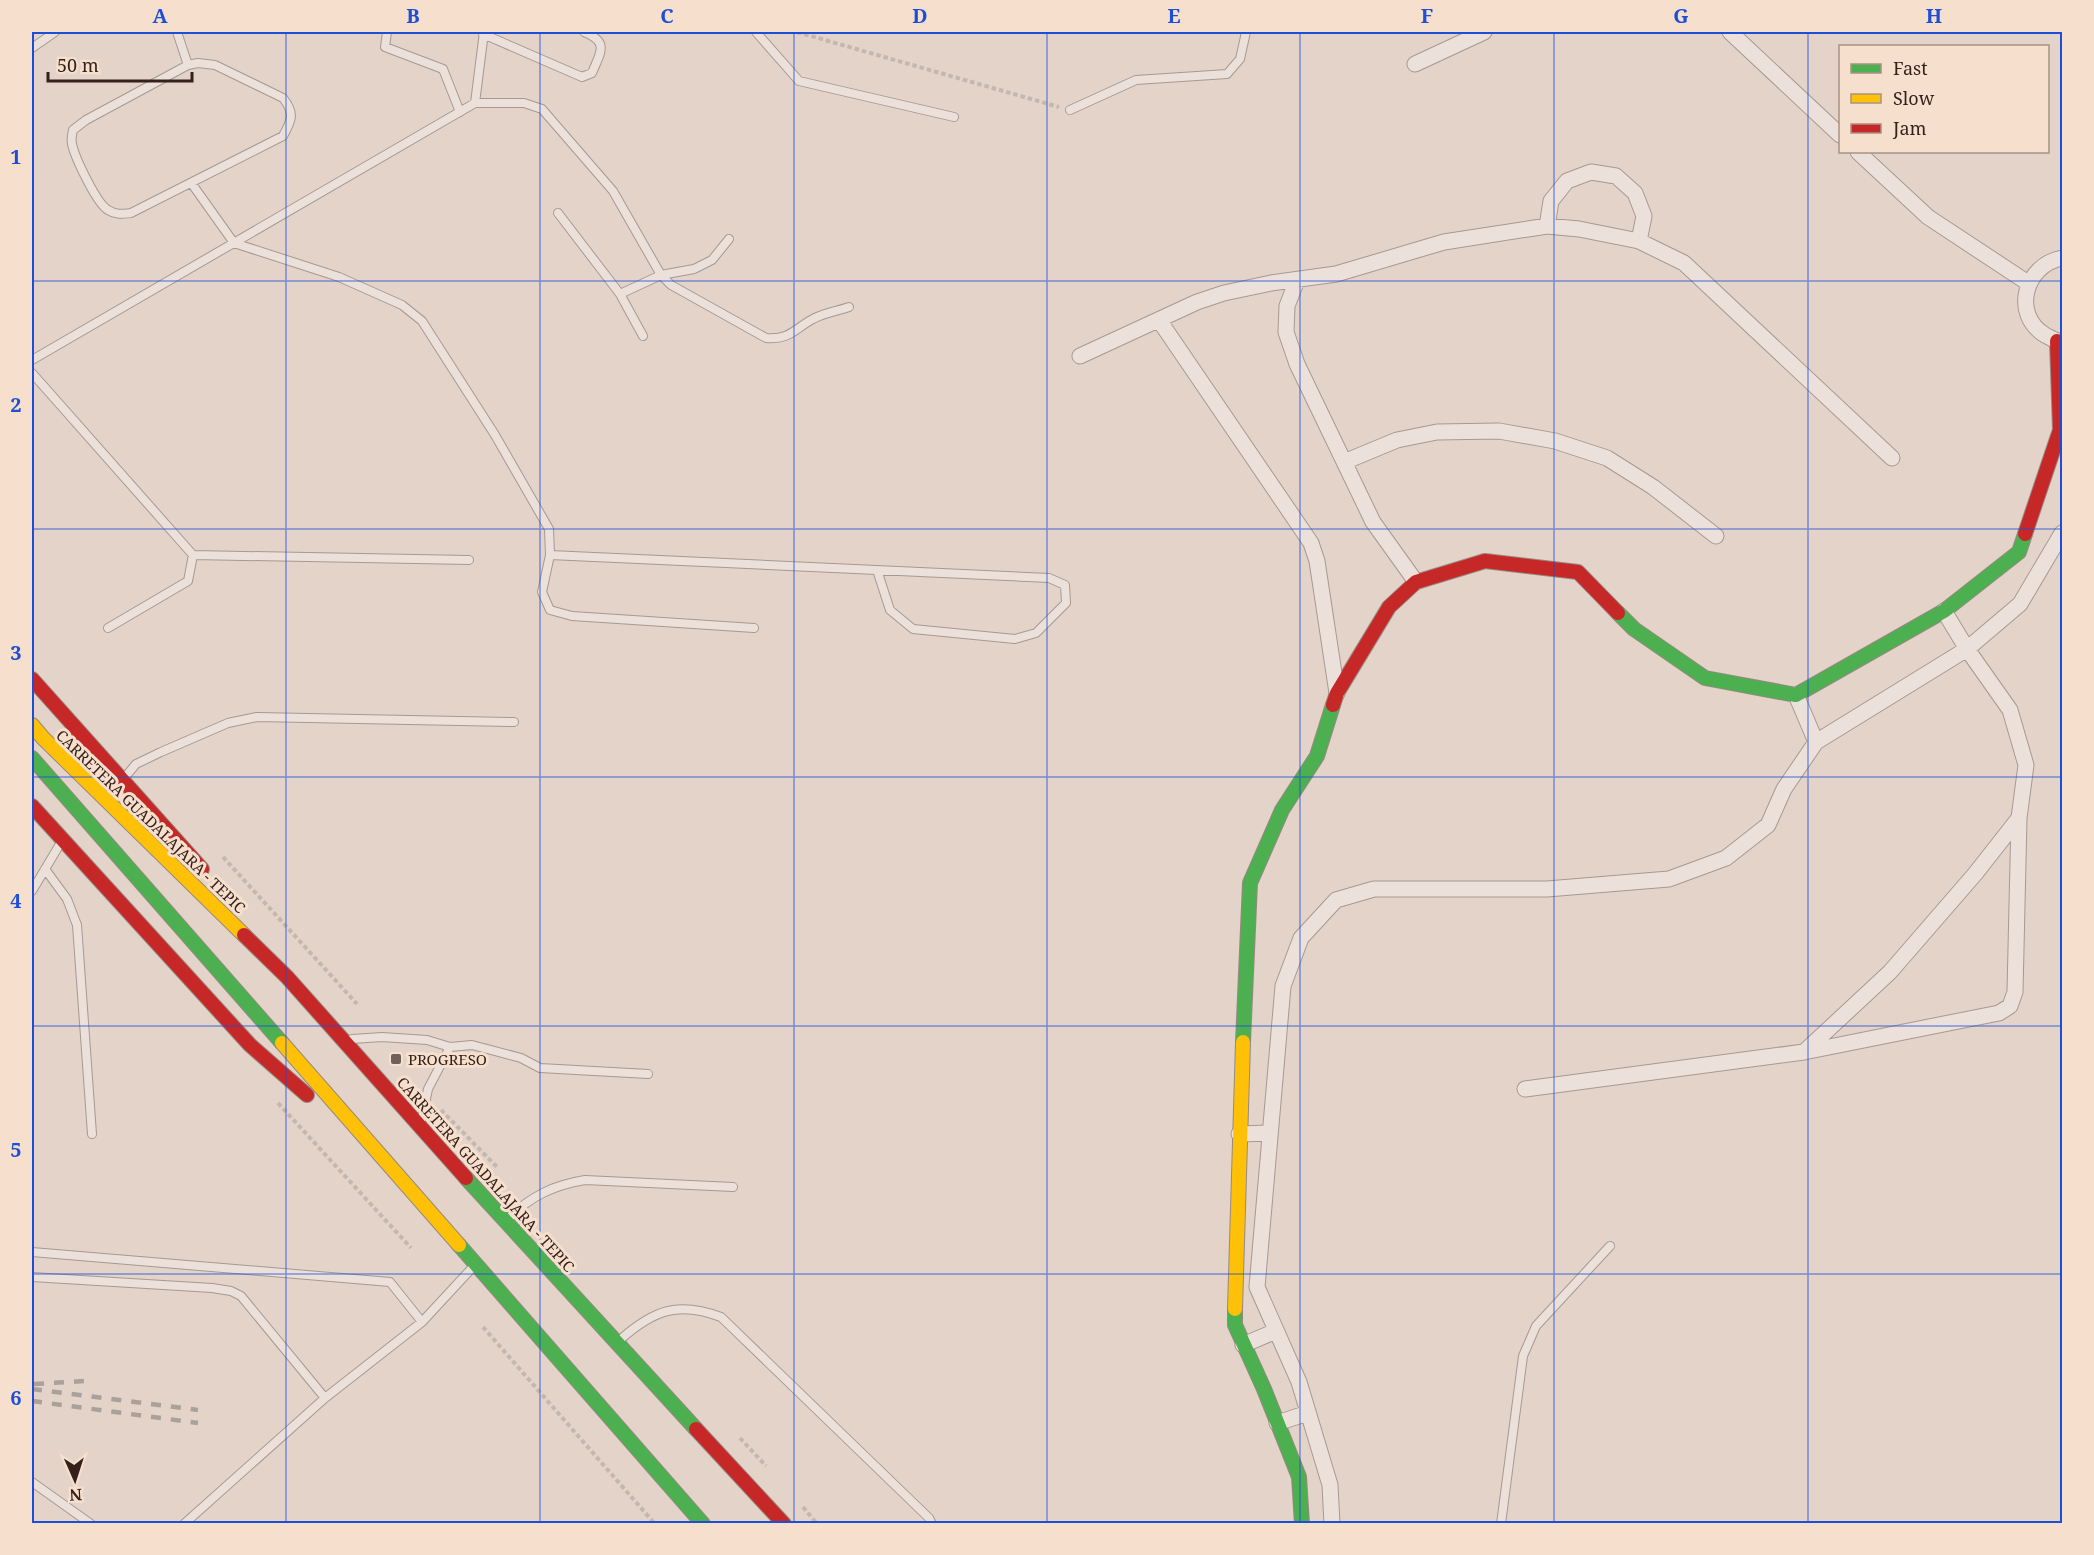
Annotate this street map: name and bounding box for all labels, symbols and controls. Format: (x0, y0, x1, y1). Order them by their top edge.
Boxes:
text: A (152, 2, 168, 29)
text: B (406, 2, 420, 29)
text: C (660, 2, 674, 29)
text: D (912, 2, 928, 29)
text: E (1167, 2, 1181, 29)
text: F (1421, 2, 1433, 29)
text: G (1673, 2, 1689, 29)
text: H (1926, 2, 1942, 29)
scale bar (48, 45, 192, 83)
legend (1839, 45, 2049, 153)
text: 50 m (57, 53, 99, 77)
text: Fast (1893, 56, 1928, 80)
text: Slow (1893, 86, 1935, 110)
text: Jam (1892, 116, 1927, 140)
text: 1 (10, 143, 22, 170)
text: 2 (10, 391, 22, 418)
text: 3 (10, 639, 22, 666)
street label: CARRETERA GUADALAJARA - TEPIC (52, 725, 250, 917)
text: 4 (10, 887, 22, 914)
place label: PROGRESO (408, 1049, 487, 1069)
marker: PROGRESO (389, 1052, 403, 1066)
street label: CARRETERA GUADALAJARA - TEPIC (393, 1072, 579, 1276)
text: 5 (10, 1136, 22, 1163)
text: 6 (10, 1384, 22, 1411)
north arrow (45, 1450, 105, 1510)
text: N (69, 1484, 83, 1506)

